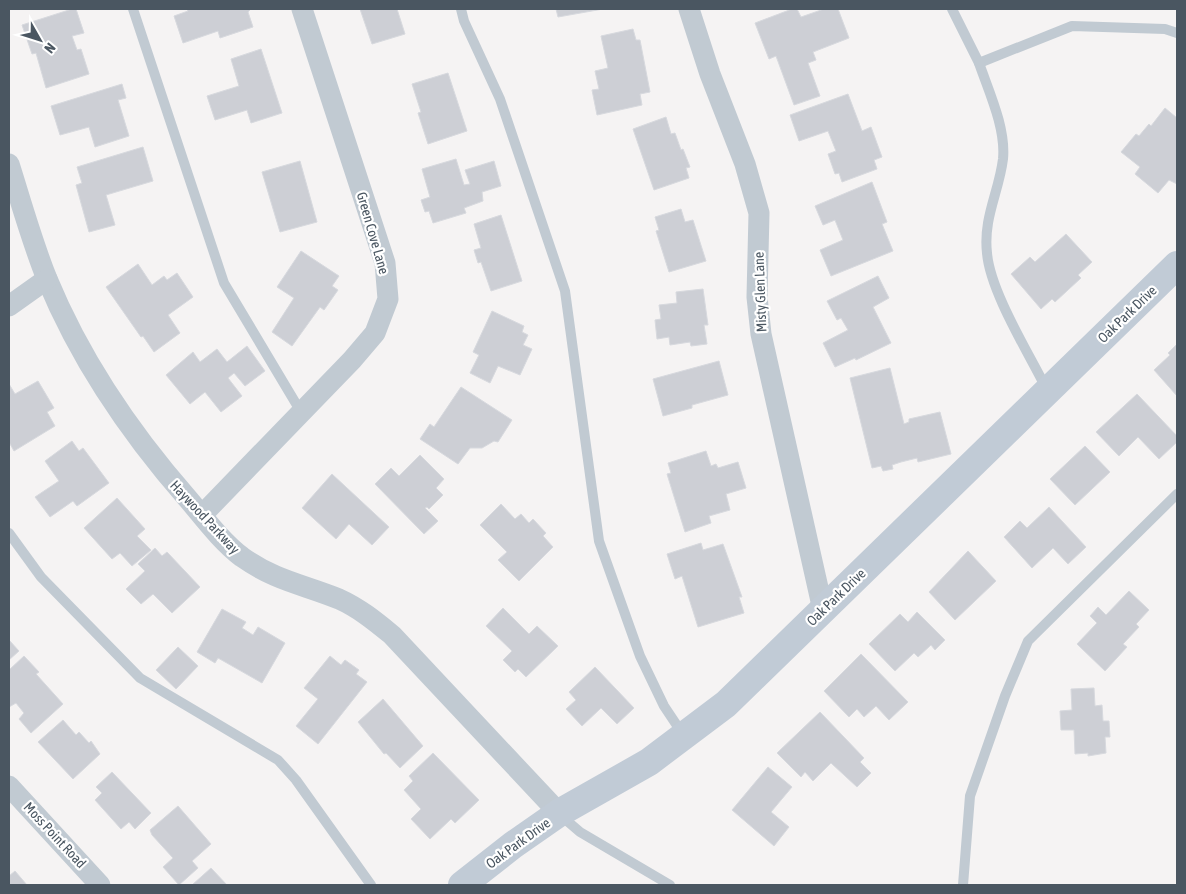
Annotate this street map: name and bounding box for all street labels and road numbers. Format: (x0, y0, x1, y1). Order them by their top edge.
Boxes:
street label: Green Cove Lane (354, 190, 392, 276)
street label: Misty Glen Lane (751, 252, 769, 332)
street label: Oak Park Drive (1094, 282, 1160, 346)
street label: Haywood Parkway (167, 477, 243, 557)
street label: Oak Park Drive (803, 565, 869, 629)
street label: Moss Point Road (21, 799, 89, 871)
street label: Oak Park Drive (483, 814, 553, 872)

